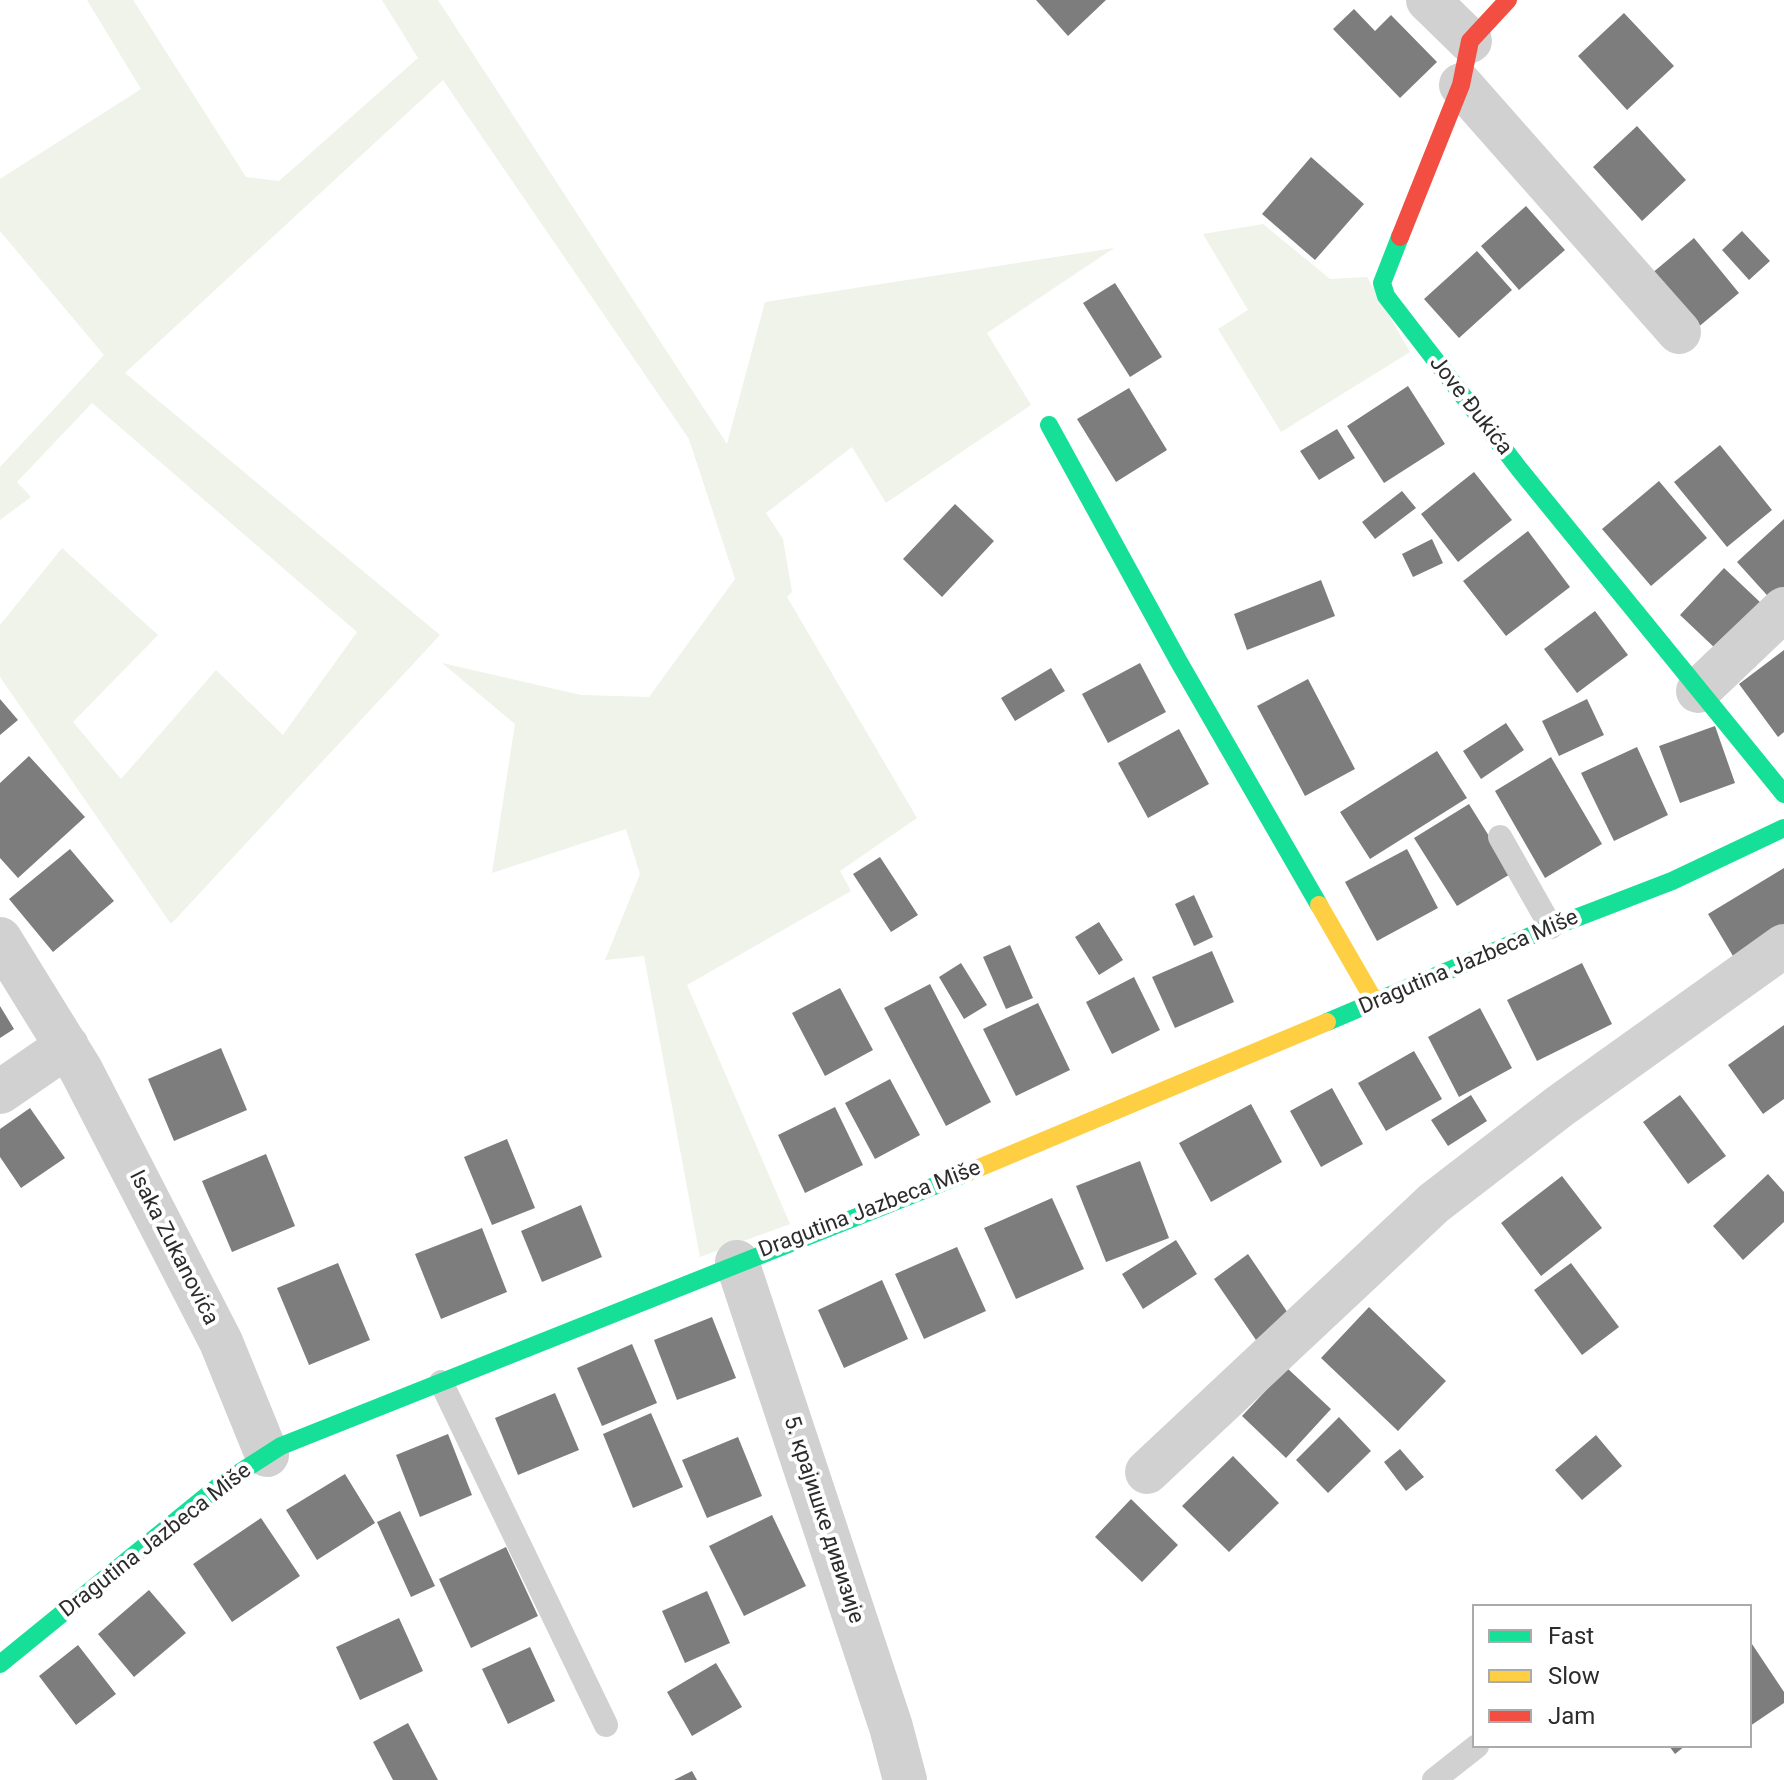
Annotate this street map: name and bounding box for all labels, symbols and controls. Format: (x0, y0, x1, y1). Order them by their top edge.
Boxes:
street label: Jove Đukića (1423, 351, 1517, 461)
street label: Dragutina Jazbeca Miše (1355, 905, 1583, 1021)
street label: Dragutina Jazbeca Miše (755, 1155, 985, 1265)
street label: Isaka Zukanovića (123, 1166, 223, 1330)
street label: 5. крајишке дивизије (777, 1413, 869, 1627)
street label: Dragutina Jazbeca Miše (55, 1458, 257, 1624)
legend (1472, 1604, 1752, 1748)
text: Fast (1548, 1622, 1594, 1650)
text: Slow (1548, 1662, 1600, 1690)
text: Jam (1548, 1702, 1595, 1730)

